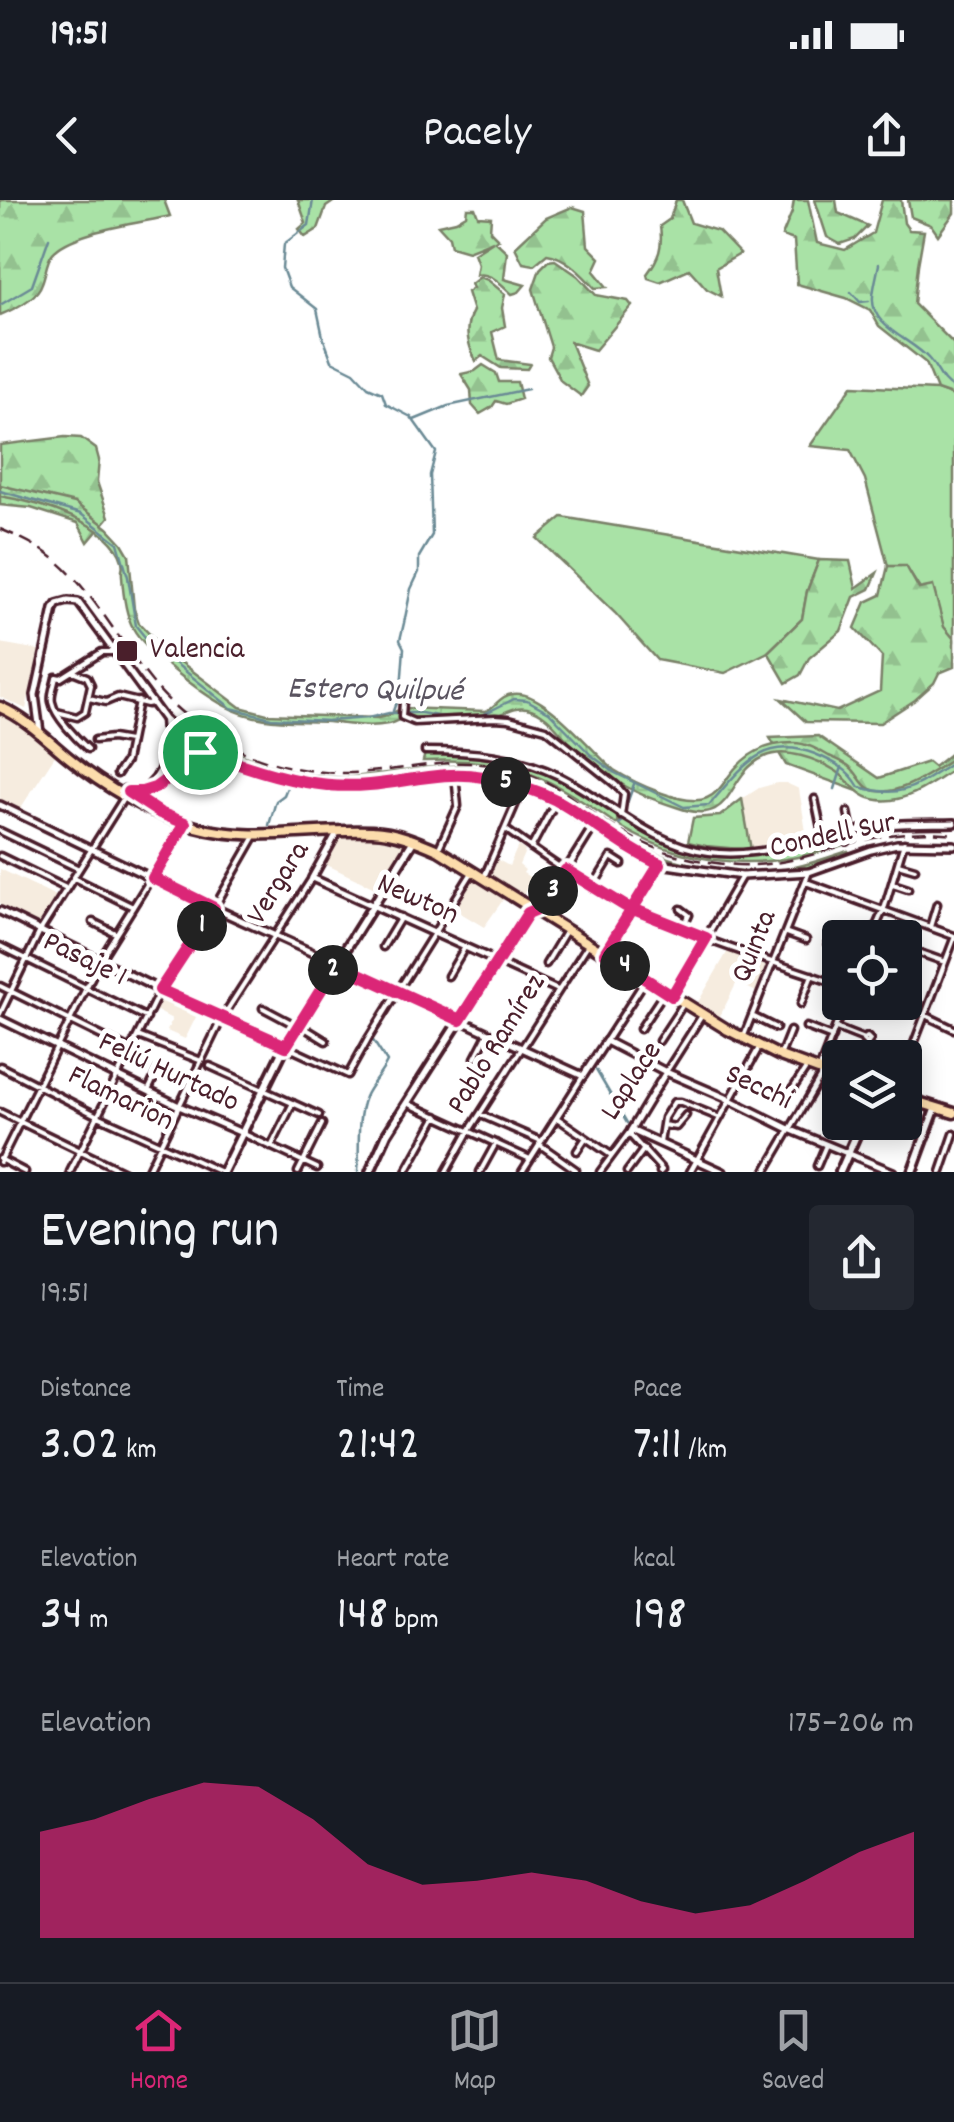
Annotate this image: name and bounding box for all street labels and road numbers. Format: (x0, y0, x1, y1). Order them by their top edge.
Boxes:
street label: Condell Sur (766, 803, 900, 871)
street label: Vergara (238, 833, 323, 934)
street label: Newton (369, 864, 465, 938)
street label: Quinta (722, 903, 790, 990)
street label: Pasaje 1 (35, 922, 133, 1000)
street label: Pablo Ramírez (438, 966, 559, 1124)
street label: Feliú Hurtado (90, 1023, 246, 1125)
street label: Laplace (591, 1034, 675, 1130)
street label: Secchi (717, 1055, 799, 1123)
street label: Flamarion (60, 1056, 180, 1144)

